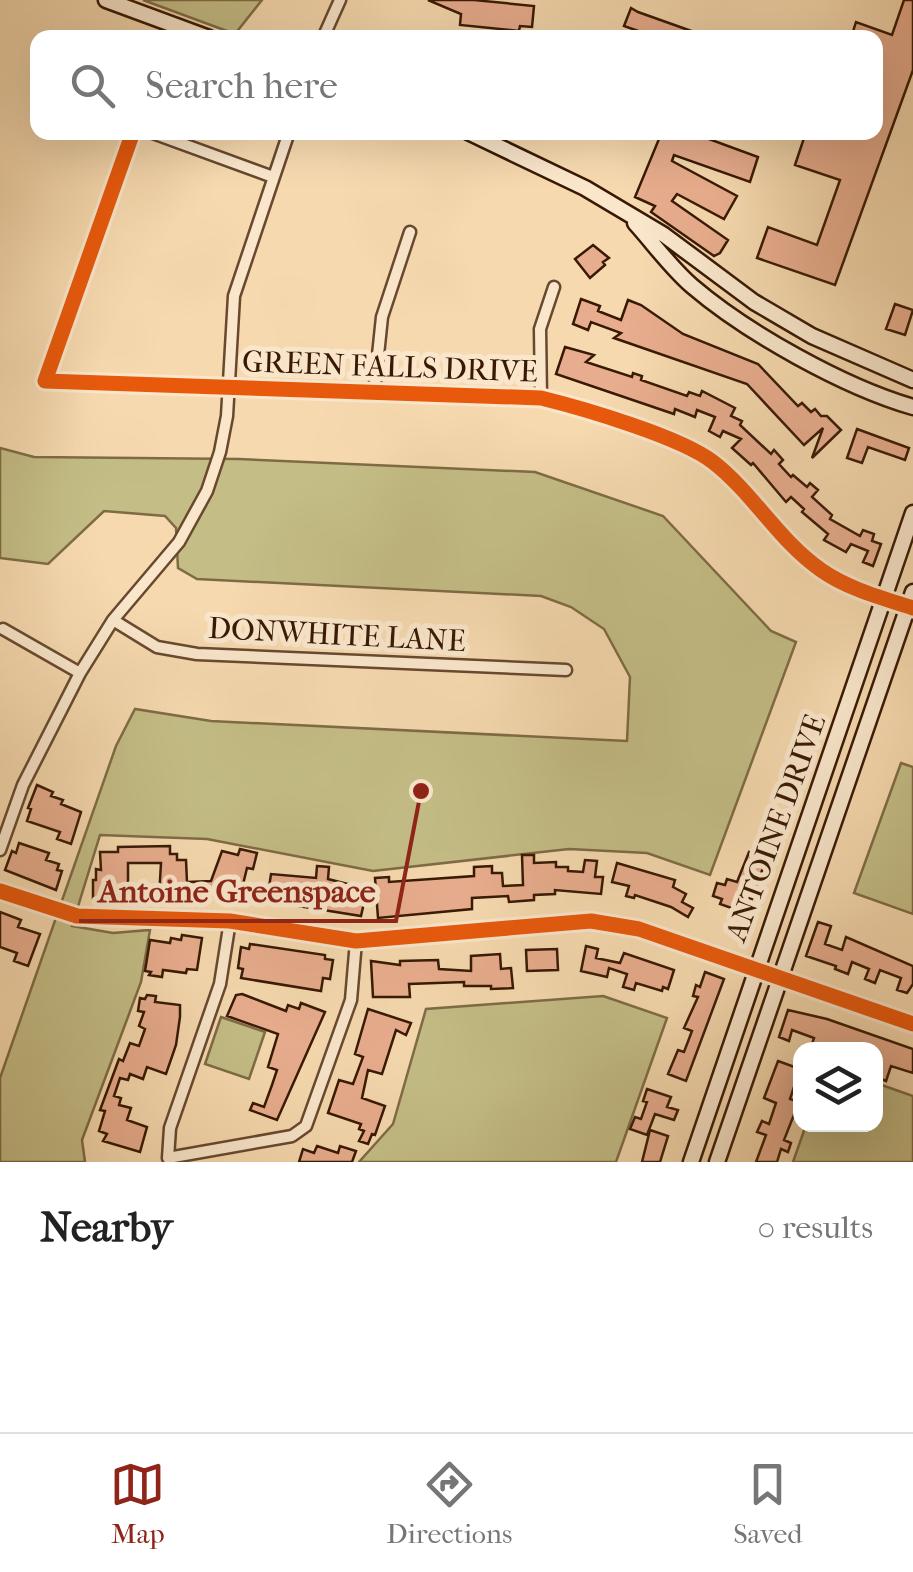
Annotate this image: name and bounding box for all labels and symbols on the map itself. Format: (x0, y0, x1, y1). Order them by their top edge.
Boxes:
street label: GREEN FALLS DRIVE (242, 344, 538, 390)
street label: DONWHITE LANE (207, 611, 467, 659)
street label: ANTOINE DRIVE (718, 710, 833, 947)
callout: Antoine Greenspace (79, 859, 396, 921)
text: Antoine Greenspace (96, 873, 376, 910)

